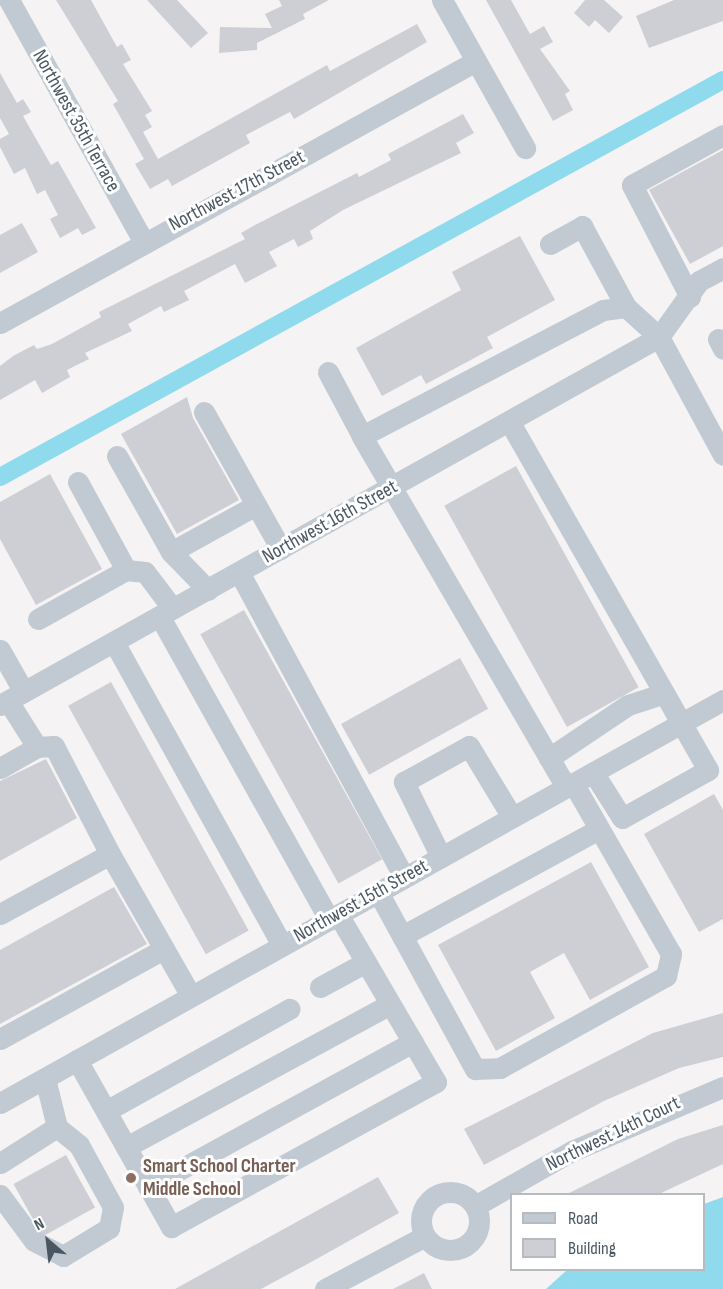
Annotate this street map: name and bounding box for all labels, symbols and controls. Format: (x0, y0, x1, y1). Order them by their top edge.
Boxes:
street label: Northwest 35th Terrace (27, 46, 125, 196)
street label: Northwest 17th Street (165, 145, 309, 237)
street label: Northwest 16th Street (258, 475, 402, 569)
street label: Northwest 15th Street (290, 854, 432, 948)
street label: Northwest 14th Court (542, 1091, 684, 1177)
place label: Smart School Charter Middle School (143, 1154, 296, 1201)
marker: Smart School Charter Middle School (124, 1171, 138, 1185)
legend (510, 1193, 705, 1271)
text: Road (568, 1208, 598, 1229)
north arrow (18, 1211, 78, 1271)
text: N (31, 1214, 48, 1235)
text: Building (568, 1238, 616, 1259)

